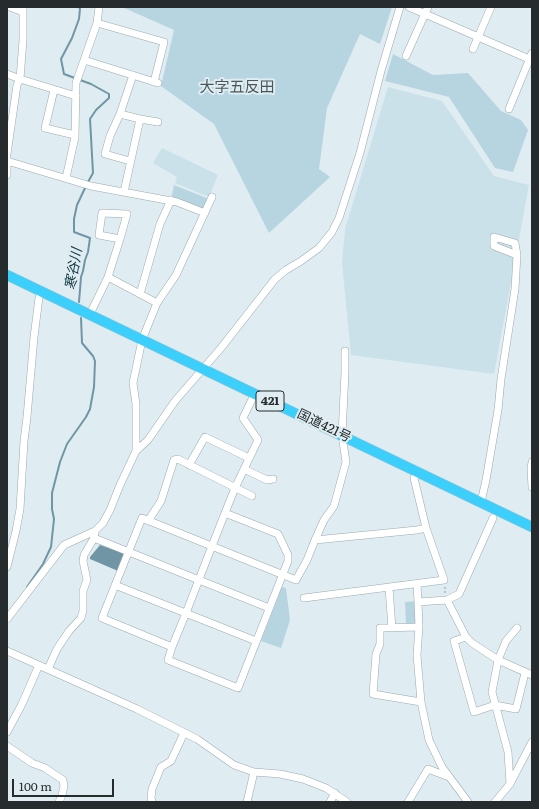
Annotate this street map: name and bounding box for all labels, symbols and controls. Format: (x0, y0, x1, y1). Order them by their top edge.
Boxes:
district label: 大字五反田 (200, 79, 274, 97)
water label: 寒谷川 (62, 247, 86, 291)
road number: 421 (256, 391, 284, 411)
street label: 国道421号 (294, 406, 354, 446)
scale bar (14, 771, 116, 797)
text: 100 m (19, 777, 52, 795)

